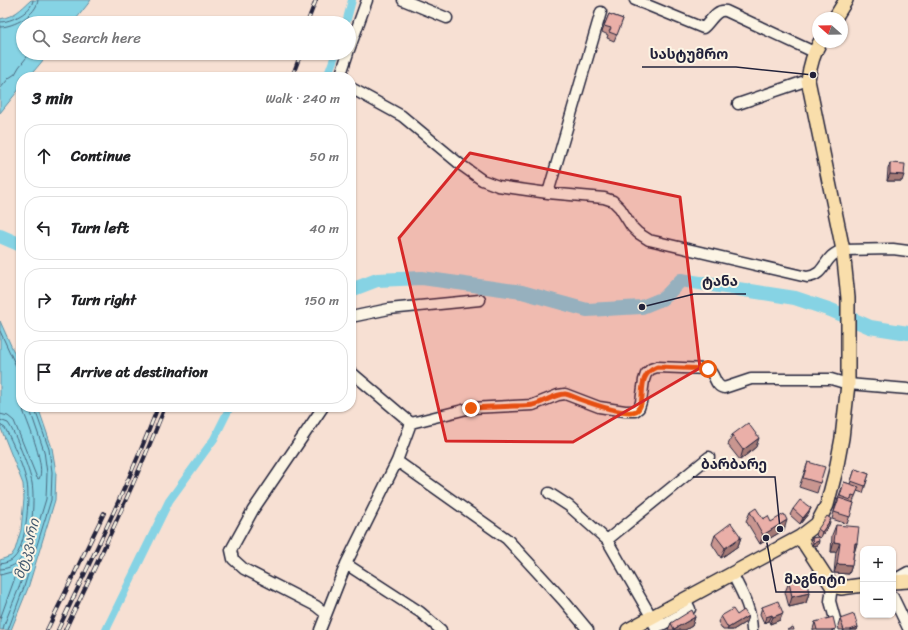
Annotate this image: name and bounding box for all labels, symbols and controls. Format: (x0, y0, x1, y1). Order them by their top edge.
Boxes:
north arrow (812, 12, 848, 48)
search box (16, 16, 356, 60)
text: Search here (62, 25, 141, 51)
icon: search (30, 27, 52, 49)
callout: სასტუმრო (642, 41, 736, 67)
text: სასტუმრო (650, 42, 728, 67)
text: 3 min (32, 83, 73, 113)
text: Walk · 240 m (265, 87, 340, 110)
text: Continue (71, 143, 131, 169)
icon: ahead (33, 145, 55, 167)
text: 50 m (309, 145, 339, 168)
text: Turn left (71, 215, 129, 241)
icon: left (33, 217, 55, 239)
text: 40 m (309, 217, 339, 240)
callout: ტანა (694, 268, 746, 294)
text: ტანა (702, 269, 738, 294)
text: Turn right (71, 287, 136, 313)
icon: right (33, 289, 55, 311)
text: 150 m (304, 289, 339, 312)
text: Arrive at destination (71, 359, 208, 385)
route start (699, 360, 717, 378)
icon: arrive (33, 361, 55, 383)
route end (462, 399, 480, 417)
callout: ბარბარე (693, 451, 775, 477)
text: ბარბარე (701, 452, 767, 477)
water label: მტკვარი (7, 515, 47, 582)
map controls (860, 546, 896, 618)
button: + (860, 546, 896, 582)
callout: მაგნიტი (776, 566, 853, 592)
text: მაგნიტი (784, 567, 846, 592)
button: − (860, 582, 896, 618)

